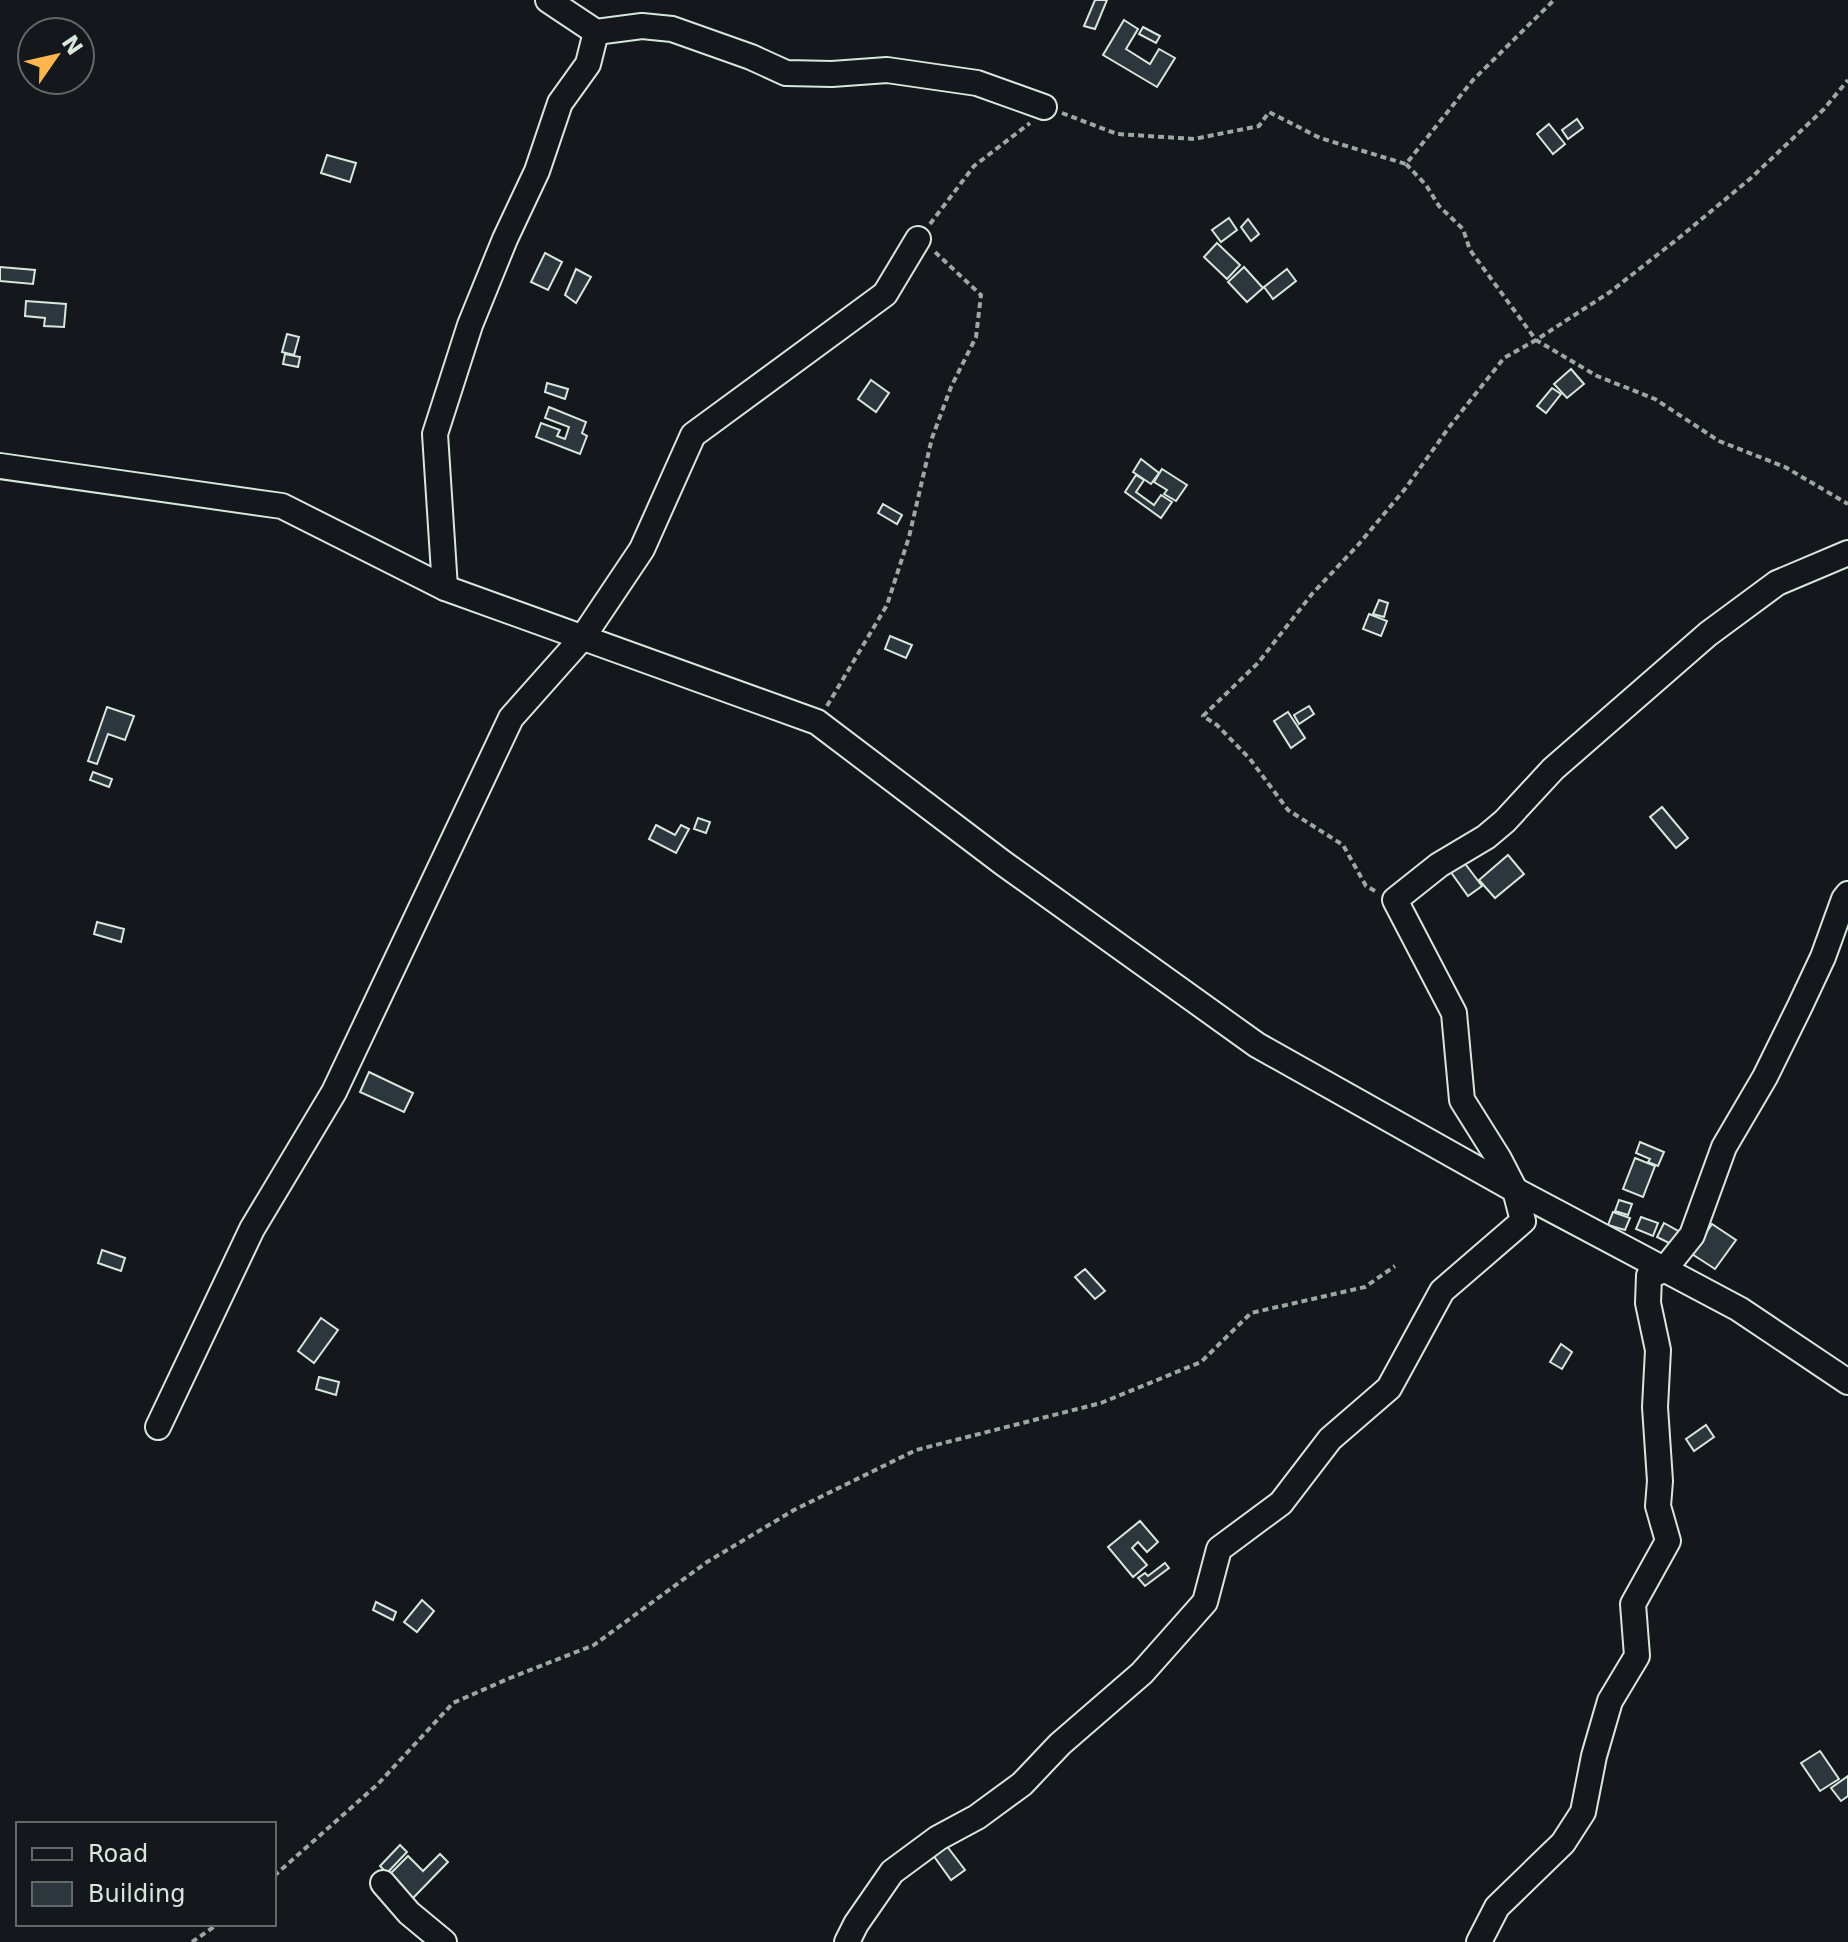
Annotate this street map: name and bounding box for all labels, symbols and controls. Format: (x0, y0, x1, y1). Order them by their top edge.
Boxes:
north arrow (16, 16, 96, 96)
text: N (57, 30, 88, 60)
legend (16, 1822, 276, 1926)
text: Road (88, 1840, 148, 1868)
text: Building (88, 1880, 185, 1908)

